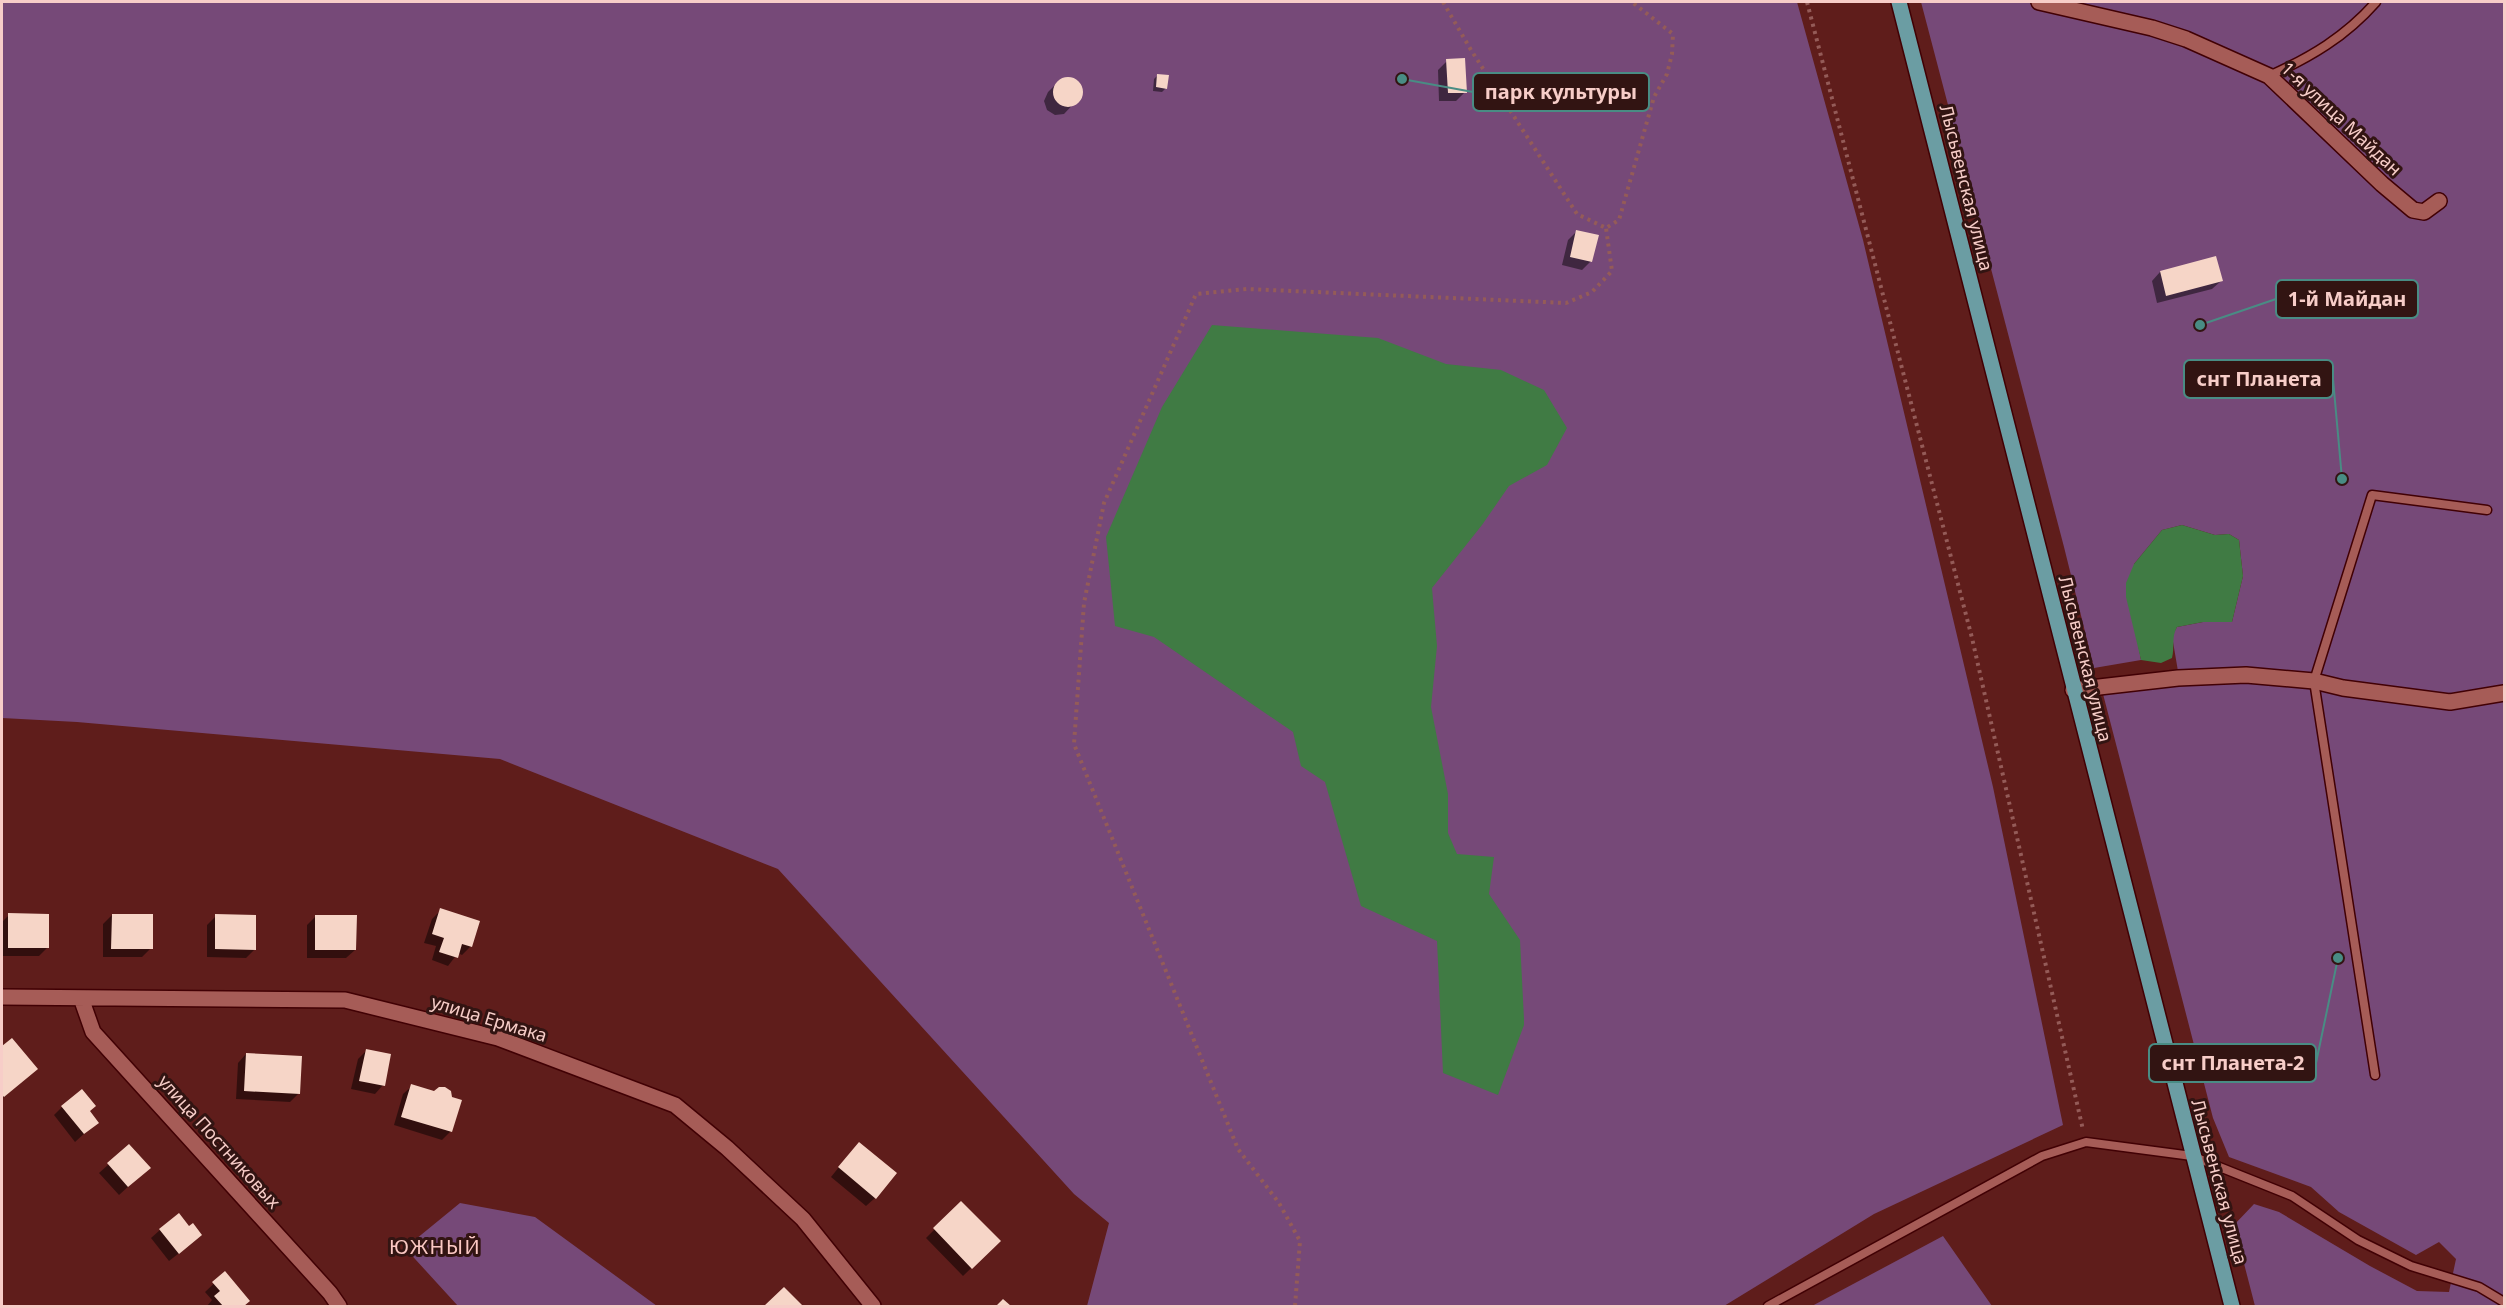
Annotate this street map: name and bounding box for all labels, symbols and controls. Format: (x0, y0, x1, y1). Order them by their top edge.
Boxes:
street label: 1-я улица Майдан (2276, 56, 2407, 180)
callout: парк культуры (1473, 73, 1649, 111)
text: парк культуры (1485, 78, 1637, 105)
street label: Лысьвенская улица (1935, 102, 1999, 273)
callout: 1-й Майдан (2276, 280, 2418, 318)
text: 1-й Майдан (2288, 285, 2406, 312)
callout: снт Планета (2184, 360, 2333, 398)
text: снт Планета (2196, 365, 2322, 392)
street label: Лысьвенская улица (2054, 573, 2118, 744)
street label: улица Ермака (429, 989, 550, 1047)
callout: снт Планета-2 (2149, 1044, 2316, 1082)
text: снт Планета-2 (2162, 1049, 2304, 1076)
street label: улица Постниковых (153, 1069, 287, 1214)
street label: Лысьвенская улица (2186, 1096, 2254, 1267)
district label: ЮЖНЫЙ (389, 1233, 481, 1260)

